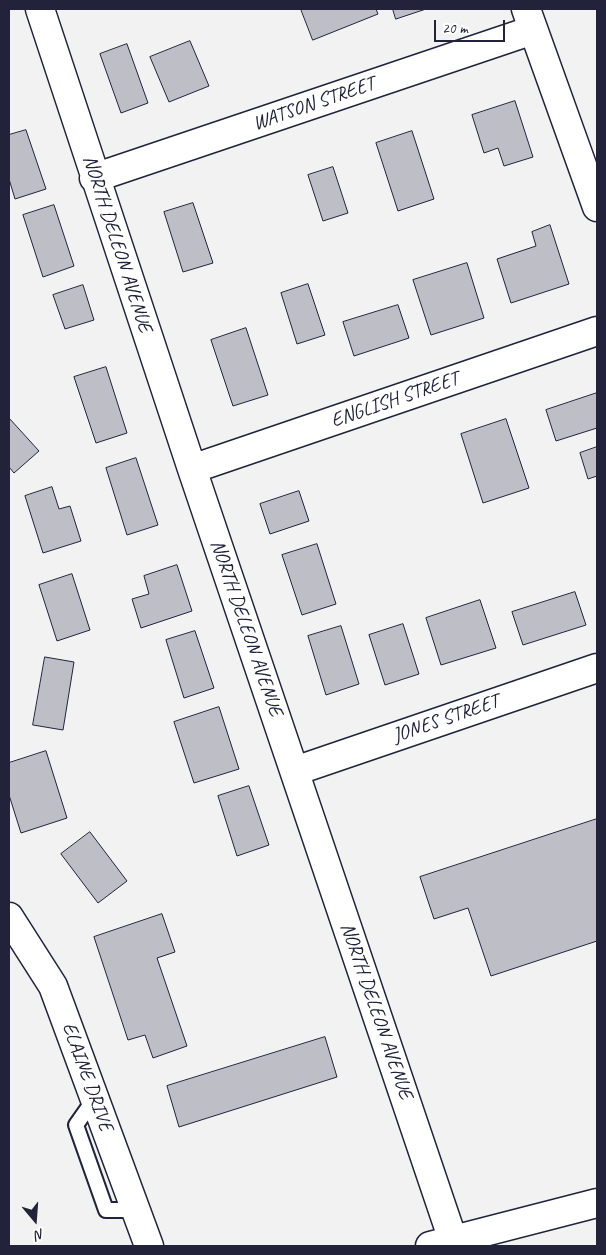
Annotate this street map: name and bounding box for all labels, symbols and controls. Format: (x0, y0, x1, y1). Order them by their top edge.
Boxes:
scale bar (436, 10, 507, 42)
text: 20 m (442, 19, 468, 38)
street label: WATSON STREET (250, 72, 378, 136)
street label: NORTH DELEON AVENUE (77, 153, 157, 335)
street label: ENGLISH STREET (328, 367, 462, 433)
street label: NORTH DELEON AVENUE (205, 537, 287, 719)
street label: JONES STREET (390, 690, 502, 748)
street label: NORTH DELEON AVENUE (335, 920, 417, 1102)
street label: ELAINE DRIVE (56, 1019, 118, 1135)
north arrow (10, 1195, 60, 1245)
text: N (33, 1225, 47, 1244)

